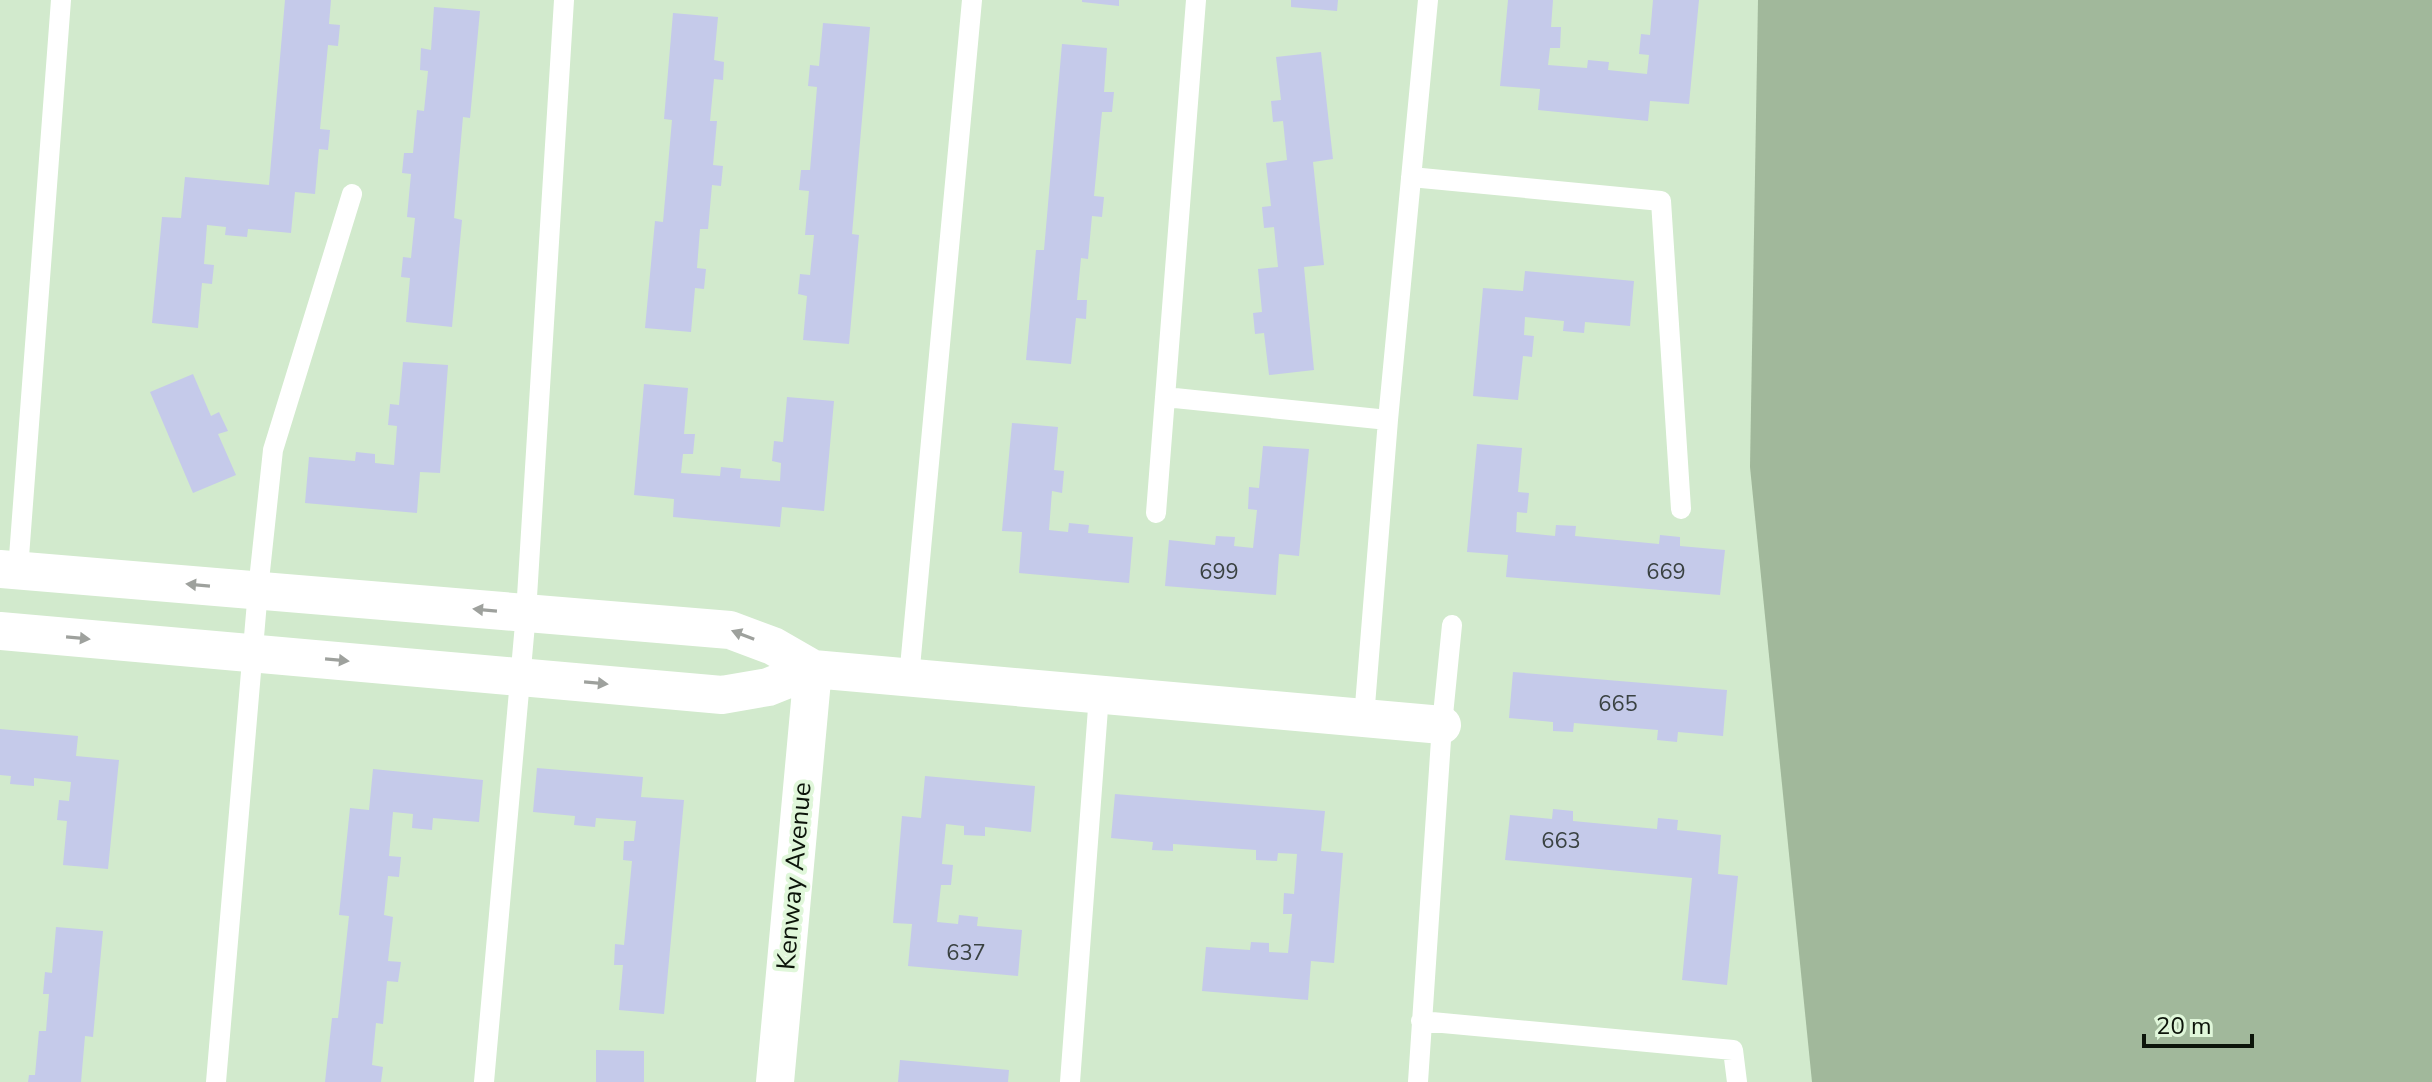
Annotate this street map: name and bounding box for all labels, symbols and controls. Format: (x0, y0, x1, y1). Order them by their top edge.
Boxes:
house number: 699 (1199, 557, 1239, 587)
house number: 669 (1646, 557, 1686, 587)
one-way arrow (185, 578, 210, 591)
one-way arrow (472, 603, 497, 616)
one-way arrow (731, 628, 755, 641)
one-way arrow (66, 631, 91, 644)
one-way arrow (325, 654, 350, 667)
one-way arrow (584, 677, 609, 690)
house number: 665 (1598, 689, 1638, 719)
street label: Kenway Avenue (768, 781, 820, 971)
house number: 663 (1541, 826, 1581, 856)
house number: 637 (946, 938, 986, 968)
scale bar (2144, 998, 2252, 1048)
text: 20 m (2156, 1010, 2212, 1042)

